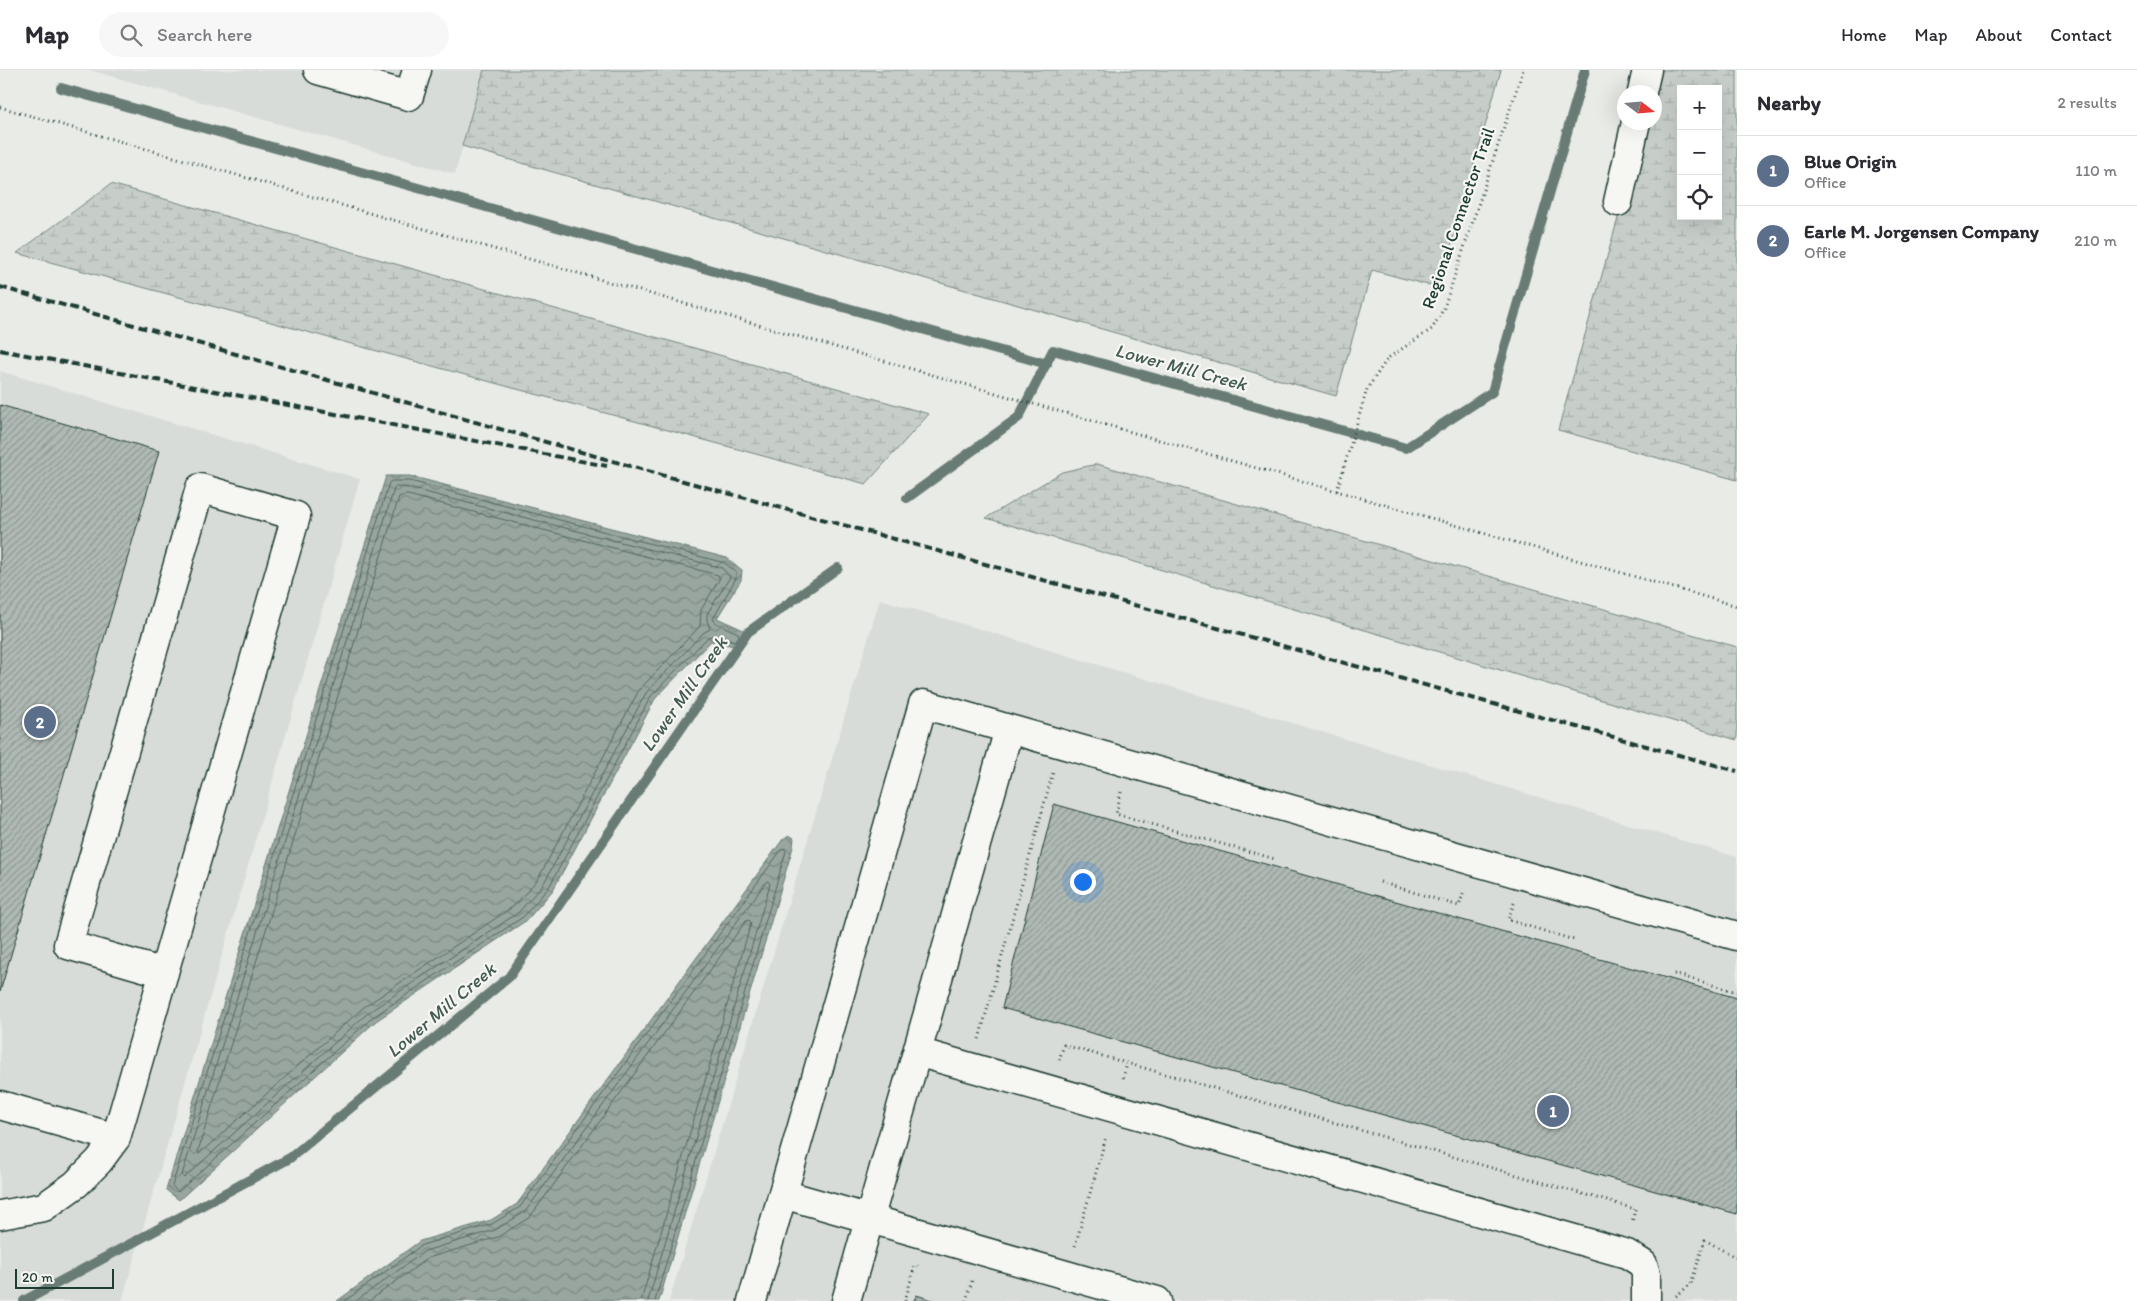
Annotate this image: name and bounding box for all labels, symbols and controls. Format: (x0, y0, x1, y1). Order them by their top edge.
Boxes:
search box (99, 12, 449, 57)
text: Map (25, 20, 69, 49)
icon: search (117, 21, 145, 49)
text: Search here (157, 23, 252, 46)
text: Home (1841, 24, 1887, 46)
text: Map (1915, 24, 1948, 46)
text: About (1976, 24, 2022, 46)
text: Contact (2050, 24, 2112, 46)
north arrow (1617, 85, 1662, 130)
map controls (1677, 85, 1722, 220)
button: + (1677, 85, 1722, 130)
text: Nearby (1757, 90, 1821, 115)
text: 2 results (2057, 93, 2117, 112)
street label: Regional Connector Trail (1417, 124, 1499, 312)
button: − (1677, 130, 1722, 175)
text: Blue Origin (1804, 150, 1897, 173)
text: 1 (1769, 161, 1777, 180)
text: 110 m (2075, 161, 2117, 180)
text: Office (1804, 173, 1846, 192)
button: locate (1677, 175, 1722, 220)
text: Earle M. Jorgensen Company (1804, 220, 2039, 243)
text: 2 (1769, 231, 1777, 250)
text: 210 m (2074, 231, 2117, 250)
text: Office (1804, 243, 1846, 262)
water label: Lower Mill Creek (1113, 338, 1250, 396)
water label: Lower Mill Creek (636, 631, 733, 756)
pin: 2 (24, 703, 56, 741)
your location (1070, 869, 1096, 895)
water label: Lower Mill Creek (382, 957, 501, 1062)
pin: 1 (1537, 1092, 1569, 1130)
scale bar (15, 1266, 114, 1289)
text: 20 m (22, 1269, 53, 1286)

